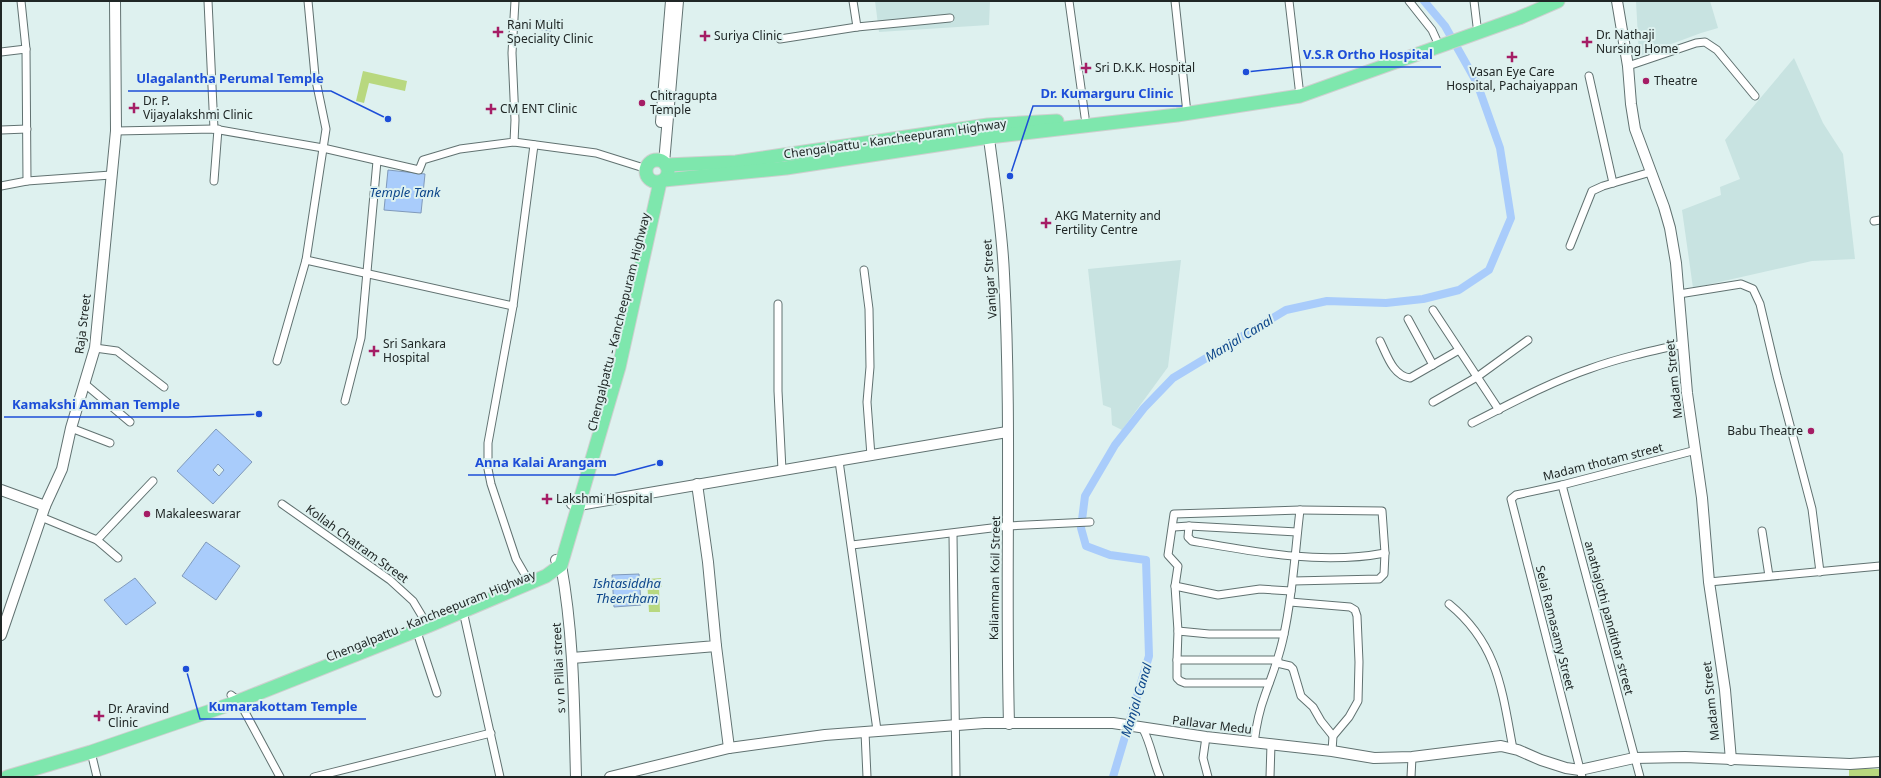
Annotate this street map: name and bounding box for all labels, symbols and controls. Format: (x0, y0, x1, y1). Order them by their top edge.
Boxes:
place label: Rani Multi Speciality Clinic (507, 16, 593, 47)
marker: Rani Multi Speciality Clinic (492, 26, 504, 38)
place label: Dr. Nathaji Nursing Home (1596, 26, 1679, 57)
place label: Suriya Clinic (714, 27, 782, 44)
marker: Suriya Clinic (699, 30, 711, 42)
marker: Dr. Nathaji Nursing Home (1581, 36, 1593, 48)
callout: V.S.R Ortho Hospital (1295, 42, 1441, 67)
text: V.S.R Ortho Hospital (1303, 45, 1433, 63)
marker: Vasan Eye Care Hospital, Pachaiyappan (1506, 51, 1518, 63)
place label: Sri D.K.K. Hospital (1095, 59, 1195, 76)
marker: Sri D.K.K. Hospital (1080, 62, 1092, 74)
place label: Vasan Eye Care Hospital, Pachaiyappan (1446, 63, 1578, 94)
callout: Ulagalantha Perumal Temple (128, 66, 331, 91)
text: Ulagalantha Perumal Temple (136, 69, 324, 87)
place label: Theatre (1654, 72, 1698, 89)
marker: Theatre (1641, 76, 1651, 86)
callout: Dr. Kumarguru Clinic (1033, 81, 1182, 106)
text: Dr. Kumarguru Clinic (1041, 84, 1174, 102)
place label: Chitragupta Temple (650, 87, 717, 118)
place label: Dr. P. Vijayalakshmi Clinic (143, 92, 253, 123)
marker: Chitragupta Temple (637, 98, 647, 108)
place label: CM ENT Clinic (500, 100, 577, 117)
marker: Dr. P. Vijayalakshmi Clinic (128, 102, 140, 114)
marker: CM ENT Clinic (485, 103, 497, 115)
street label: Chengalpattu - Kancheepuram Highway (783, 114, 1008, 163)
water label: Temple Tank (369, 183, 441, 201)
place label: AKG Maternity and Fertility Centre (1055, 207, 1161, 238)
street label: Chengalpattu - Kancheepuram Highway (583, 210, 654, 433)
marker: AKG Maternity and Fertility Centre (1040, 217, 1052, 229)
street label: Vanigar Street (978, 238, 1001, 319)
street label: Raja Street (70, 292, 95, 355)
water label: Manjal Canal (1202, 310, 1277, 365)
place label: Sri Sankara Hospital (383, 335, 446, 366)
street label: Madam Street (1661, 338, 1686, 420)
marker: Sri Sankara Hospital (368, 345, 380, 357)
callout: Kamakshi Amman Temple (4, 392, 188, 417)
text: Kamakshi Amman Temple (12, 395, 180, 413)
place label: Babu Theatre (1727, 422, 1803, 439)
marker: Babu Theatre (1806, 426, 1816, 436)
street label: Madam thotam street (1541, 438, 1665, 485)
callout: Anna Kalai Arangam (468, 450, 615, 475)
text: Anna Kalai Arangam (475, 453, 607, 471)
place label: Lakshmi Hospital (556, 490, 653, 507)
marker: Lakshmi Hospital (541, 493, 553, 505)
street label: Kollah Chatram Street (302, 500, 413, 587)
place label: Makaleeswarar (155, 505, 241, 522)
marker: Makaleeswarar (142, 509, 152, 519)
street label: Kaliamman Koil Street (985, 515, 1004, 640)
street label: anathajothi pandithar street (1581, 539, 1638, 697)
street label: Selai Ramasamy Street (1532, 564, 1579, 693)
street label: Chengalpattu - Kancheepuram Highway (323, 565, 539, 665)
water label: Ishtasiddha Theertham (592, 574, 662, 607)
street label: s v n Pillai street (548, 622, 569, 714)
water label: Manjal Canal (1116, 660, 1156, 739)
street label: Madam Street (1698, 660, 1723, 742)
callout: Kumarakottam Temple (200, 694, 366, 719)
text: Kumarakottam Temple (208, 697, 358, 715)
place label: Dr. Aravind Clinic (108, 700, 169, 731)
marker: Dr. Aravind Clinic (93, 710, 105, 722)
street label: Pallavar Medu (1171, 711, 1253, 738)

